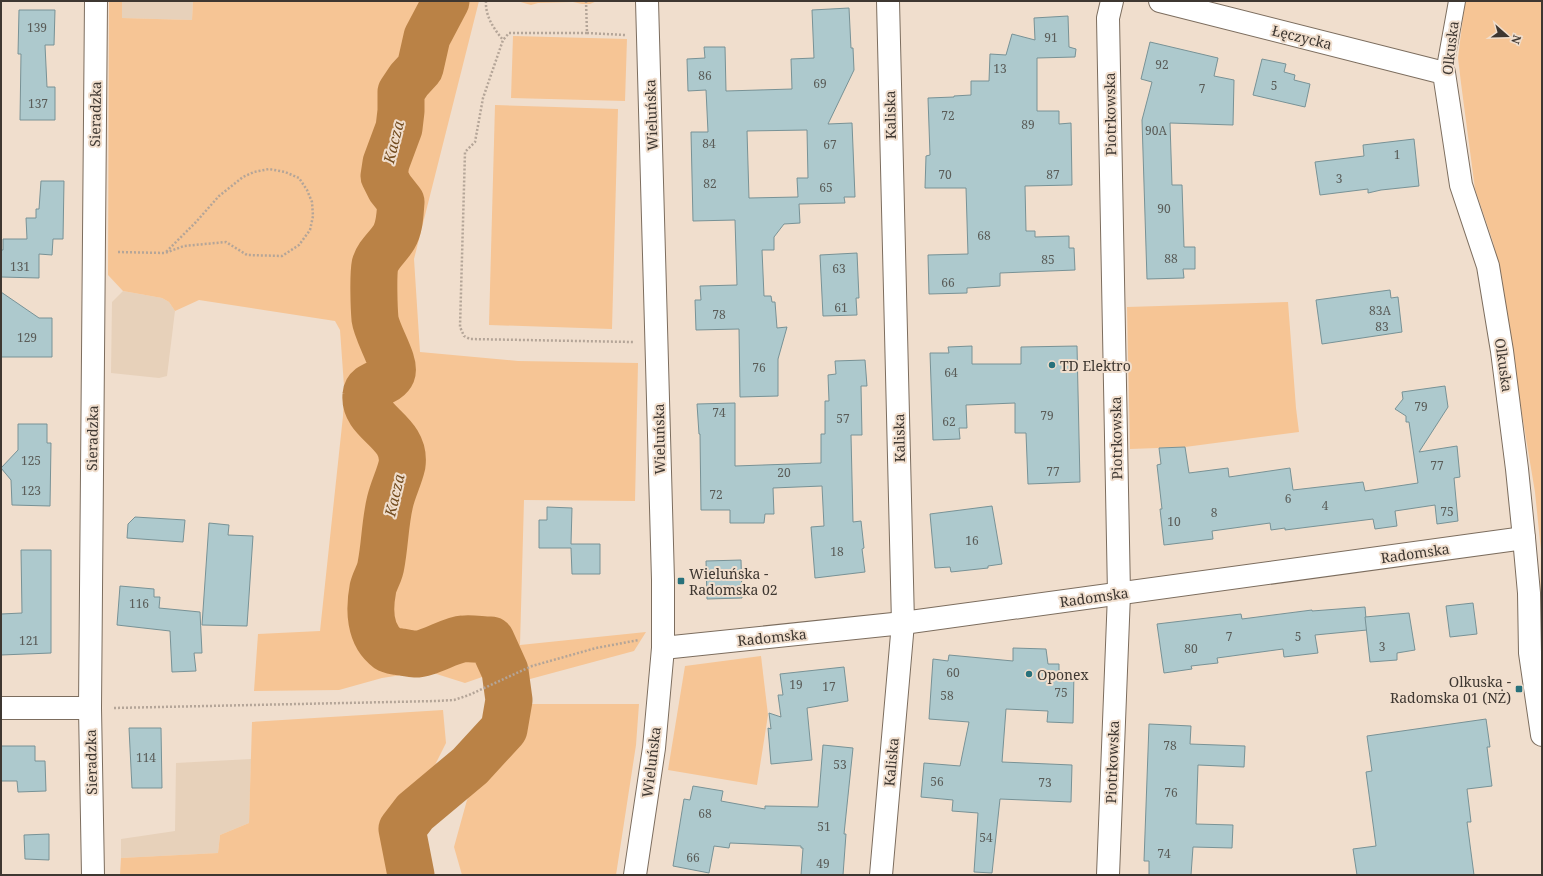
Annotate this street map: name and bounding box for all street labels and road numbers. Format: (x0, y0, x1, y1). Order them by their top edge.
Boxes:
street label: Łęczycka (1270, 20, 1334, 54)
street label: Olkuska (1437, 20, 1463, 76)
street label: Piotrkowska (1100, 72, 1120, 156)
street label: Wieluńska (640, 79, 662, 151)
street label: Sieradzka (85, 81, 105, 147)
street label: Kaliska (880, 90, 900, 140)
street label: Olkuska (1491, 337, 1517, 393)
street label: Piotrkowska (1106, 396, 1126, 480)
street label: Wieluńska (649, 403, 669, 475)
street label: Sieradzka (82, 405, 102, 471)
street label: Kaliska (889, 413, 909, 463)
street label: Radomska (1379, 539, 1451, 567)
street label: Radomska (1058, 583, 1130, 611)
street label: Radomska (737, 624, 808, 650)
street label: Piotrkowska (1101, 720, 1123, 804)
street label: Wieluńska (637, 725, 665, 799)
street label: Sieradzka (81, 729, 101, 795)
street label: Kaliska (879, 737, 903, 787)

